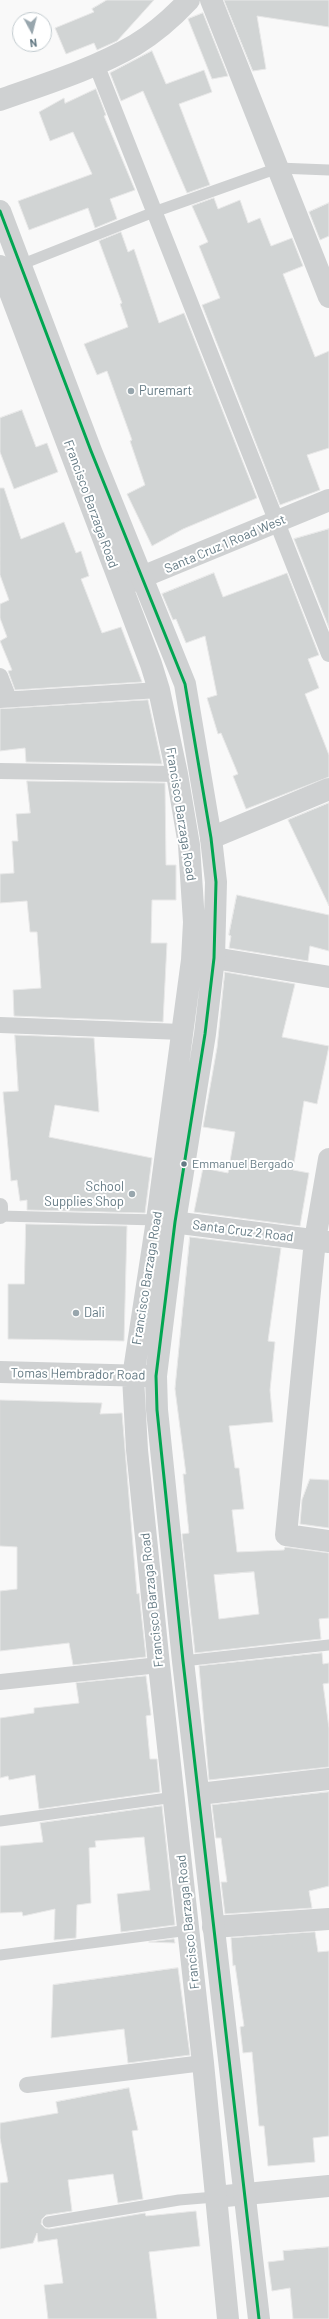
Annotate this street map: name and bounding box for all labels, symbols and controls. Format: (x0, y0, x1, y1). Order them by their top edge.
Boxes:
north arrow (12, 12, 52, 52)
text: N (29, 37, 38, 50)
place label: Puremart (139, 383, 192, 399)
marker: Puremart (126, 386, 136, 396)
street label: Francisco Barzaga Road (61, 438, 121, 570)
street label: Santa Cruz 1 Road West (162, 511, 288, 577)
street label: Francisco Barzaga Road (163, 746, 199, 882)
place label: Emmanuel Bergado (192, 1157, 293, 1171)
marker: Emmanuel Bergado (179, 1159, 189, 1169)
place label: School Supplies Shop (44, 1179, 124, 1210)
marker: School Supplies Shop (127, 1189, 137, 1199)
street label: Francisco Barzaga Road (129, 1210, 165, 1346)
street label: Santa Cruz 2 Road (192, 1217, 294, 1245)
place label: Dali (84, 1305, 105, 1321)
marker: Dali (71, 1308, 81, 1318)
street label: Tomas Hembrador Road (11, 1365, 145, 1383)
street label: Francisco Barzaga Road (137, 1532, 167, 1668)
street label: Francisco Barzaga Road (173, 1854, 203, 1990)

